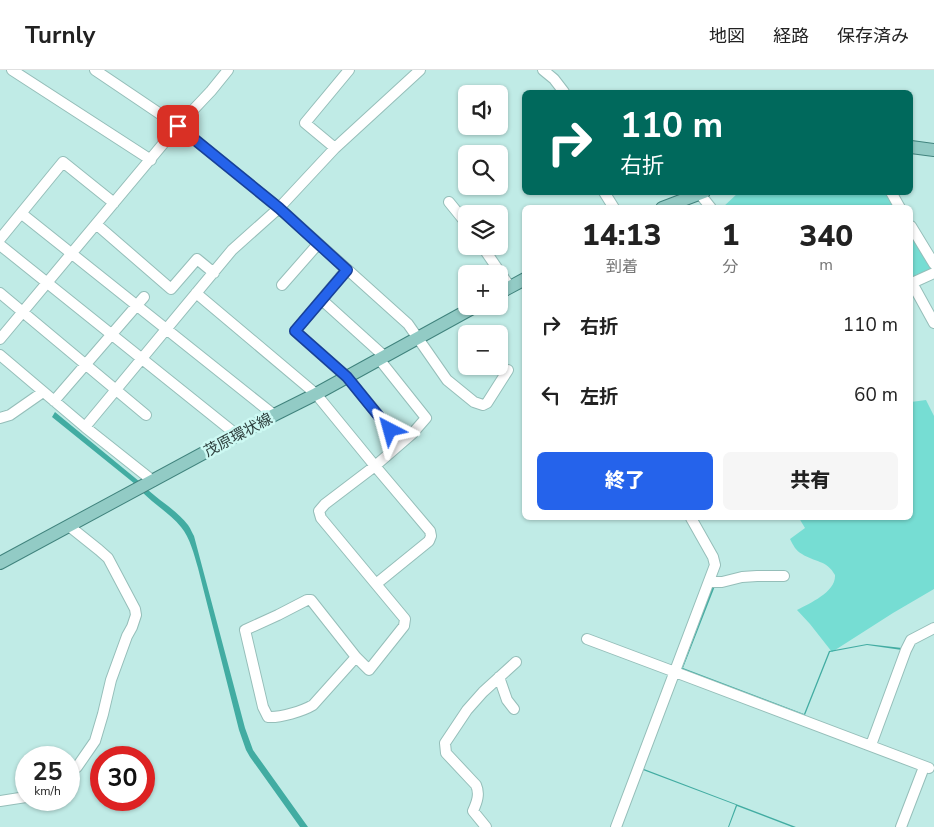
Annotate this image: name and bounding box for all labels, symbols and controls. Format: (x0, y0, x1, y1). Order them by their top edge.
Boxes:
text: Turnly (25, 19, 95, 51)
text: 地図 (709, 24, 745, 48)
text: 経路 (773, 24, 809, 48)
text: 保存済み (837, 24, 909, 48)
map controls (458, 85, 508, 375)
button: sound (458, 85, 508, 135)
text: 110 m (620, 102, 723, 149)
pin (157, 105, 199, 147)
icon: right (537, 110, 602, 175)
icon: arrive (164, 112, 192, 140)
button: search (458, 145, 508, 195)
text: 右折 (620, 151, 664, 181)
button: layers (458, 205, 508, 255)
text: 14:13 (582, 215, 662, 256)
text: 1 (721, 215, 739, 256)
text: 340 (799, 216, 853, 257)
text: m (819, 254, 833, 276)
text: 到着 (606, 256, 638, 278)
text: 分 (722, 256, 738, 278)
button: + (458, 265, 508, 315)
icon: right (537, 311, 565, 339)
text: 110 m (843, 312, 898, 338)
text: 右折 (580, 314, 618, 340)
button: − (458, 325, 508, 375)
icon: left (537, 381, 565, 409)
text: 60 m (854, 382, 898, 408)
text: 左折 (580, 384, 618, 410)
position arrow (363, 403, 415, 455)
street label: 茂原環状線 (200, 409, 276, 461)
button: 終了 (537, 452, 713, 510)
button: 共有 (723, 452, 898, 510)
speed limit sign: 30 (90, 746, 155, 811)
text: 25 (32, 755, 63, 789)
text: km/h (34, 783, 61, 799)

